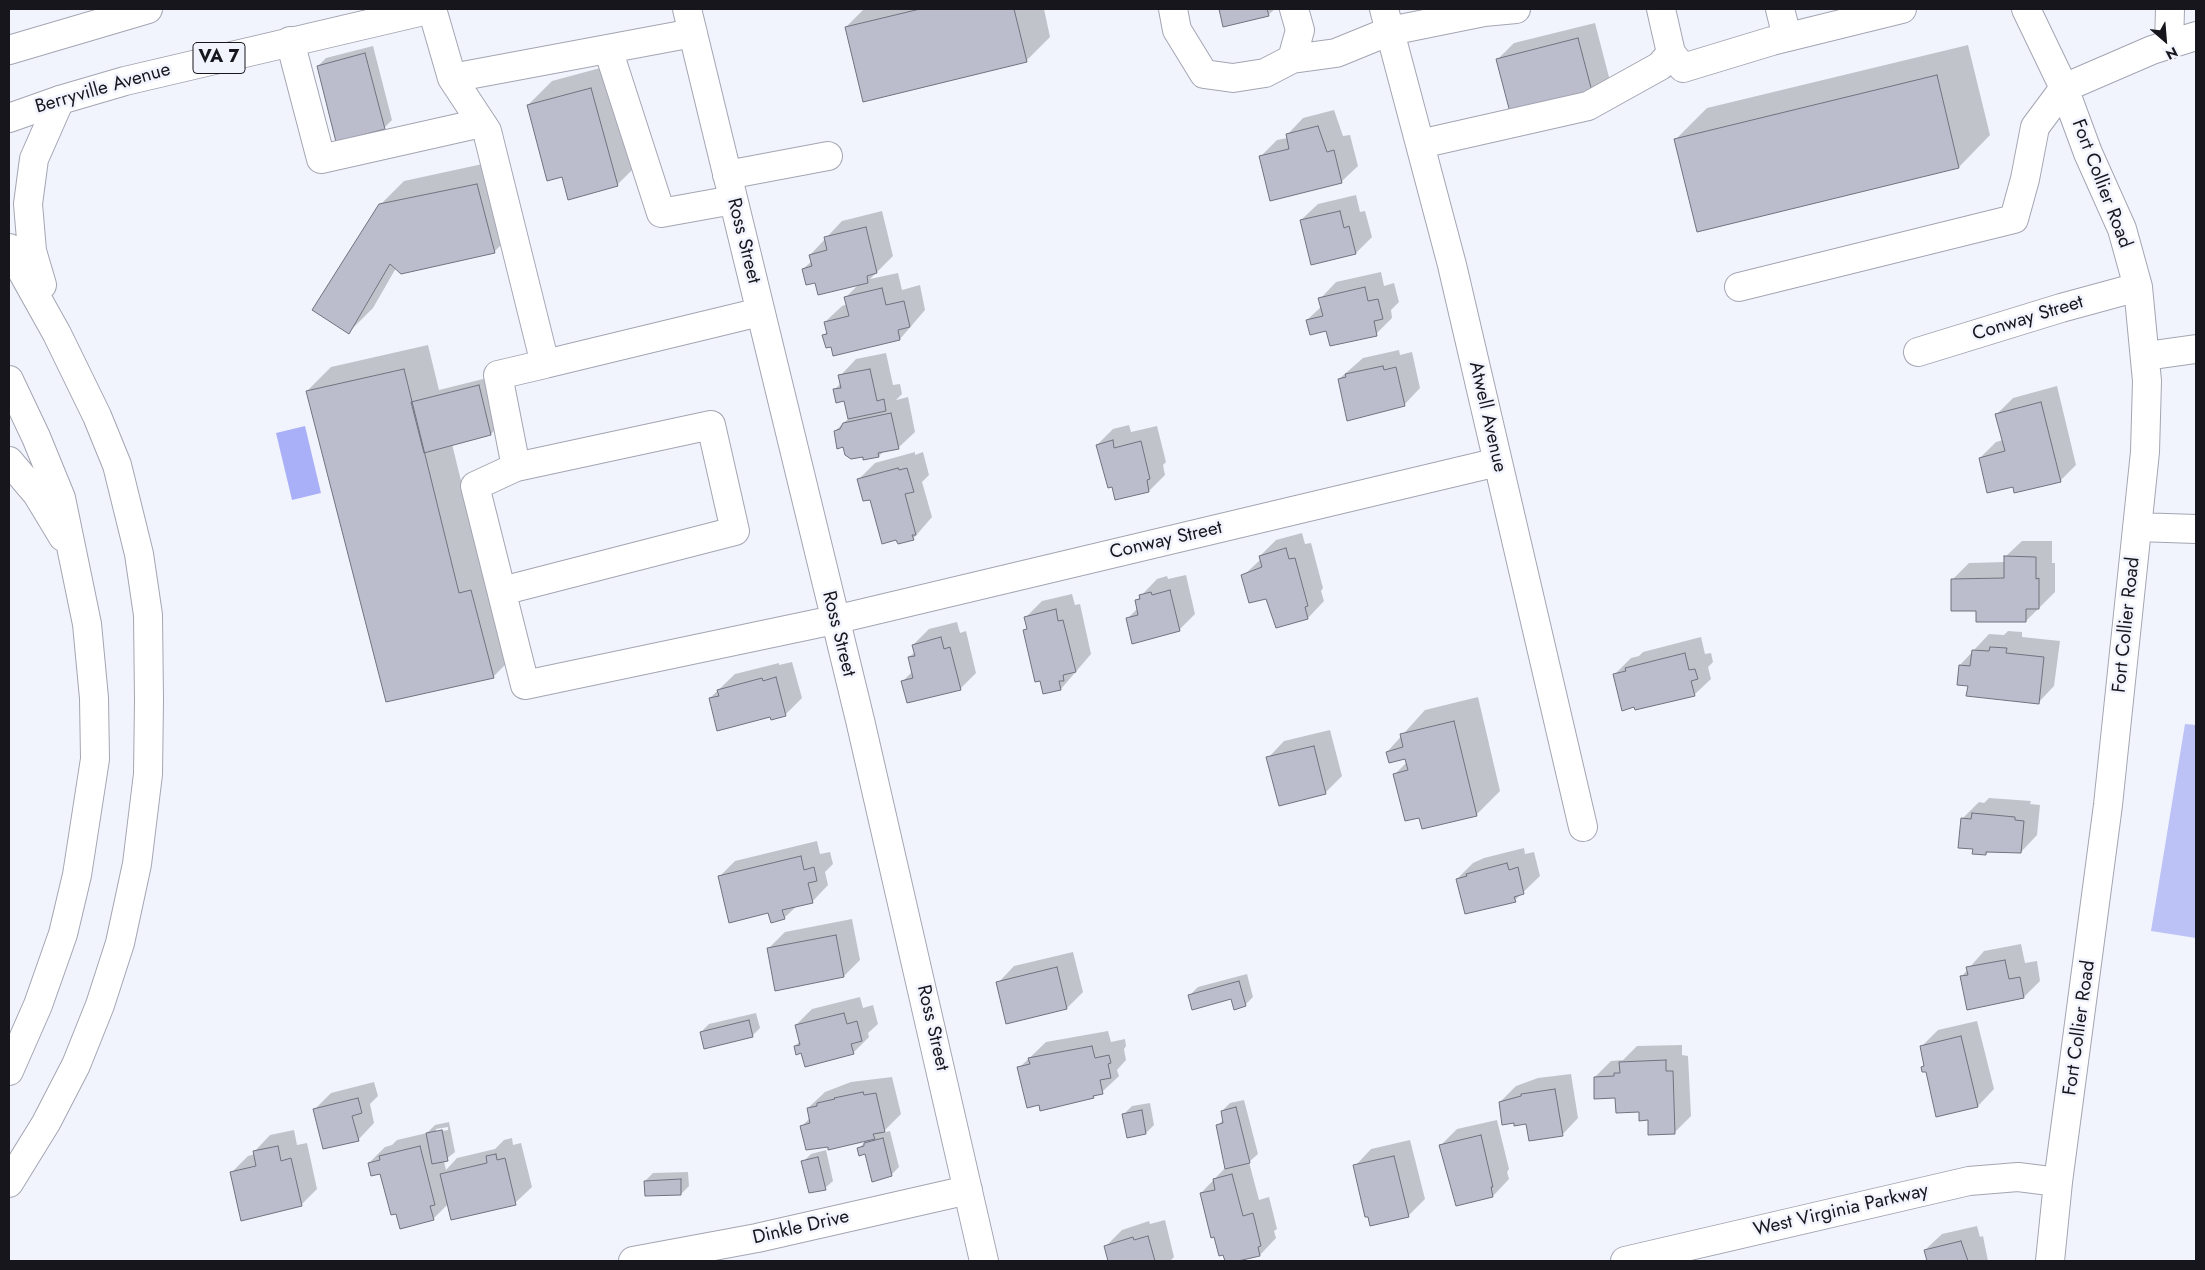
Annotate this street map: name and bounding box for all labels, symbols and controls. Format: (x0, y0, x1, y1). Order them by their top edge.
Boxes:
north arrow (2140, 15, 2190, 65)
road number: VA 7 (193, 42, 245, 74)
text: N (2162, 42, 2181, 65)
street label: Berryville Avenue (33, 59, 173, 119)
street label: Fort Collier Road (2066, 116, 2136, 252)
street label: Ross Street (721, 196, 765, 286)
street label: Conway Street (1970, 291, 2086, 347)
street label: Atwell Avenue (1463, 359, 1511, 475)
street label: Conway Street (1108, 517, 1224, 565)
street label: Fort Collier Road (2109, 556, 2145, 694)
street label: Ross Street (816, 589, 860, 679)
street label: Fort Collier Road (2059, 959, 2101, 1097)
street label: Ross Street (911, 983, 953, 1073)
street label: West Virginia Parkway (1751, 1180, 1931, 1242)
street label: Dinkle Drive (751, 1206, 851, 1250)

